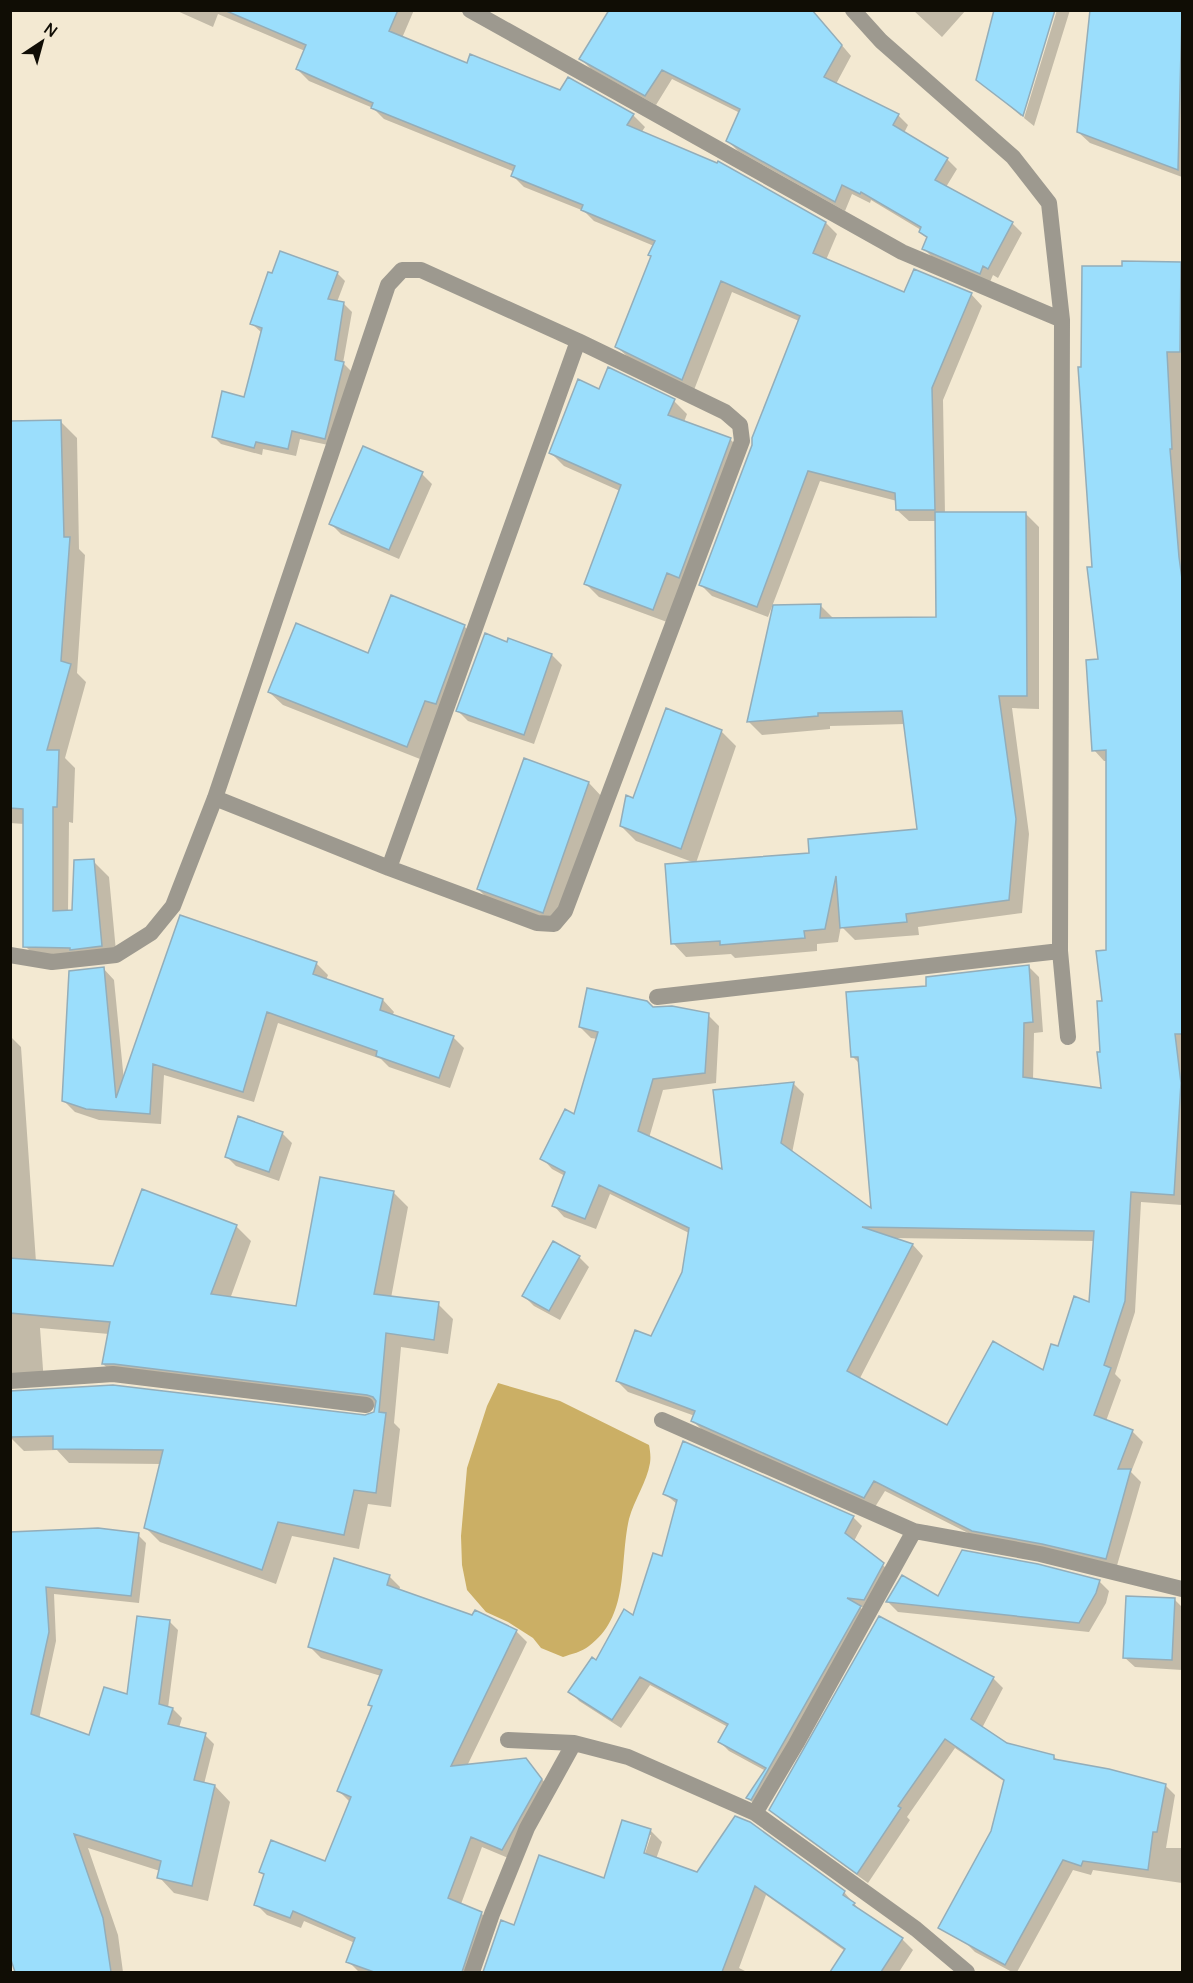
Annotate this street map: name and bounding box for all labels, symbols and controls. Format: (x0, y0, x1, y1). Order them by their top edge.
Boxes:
north arrow (12, 12, 72, 72)
text: N (40, 18, 62, 42)

